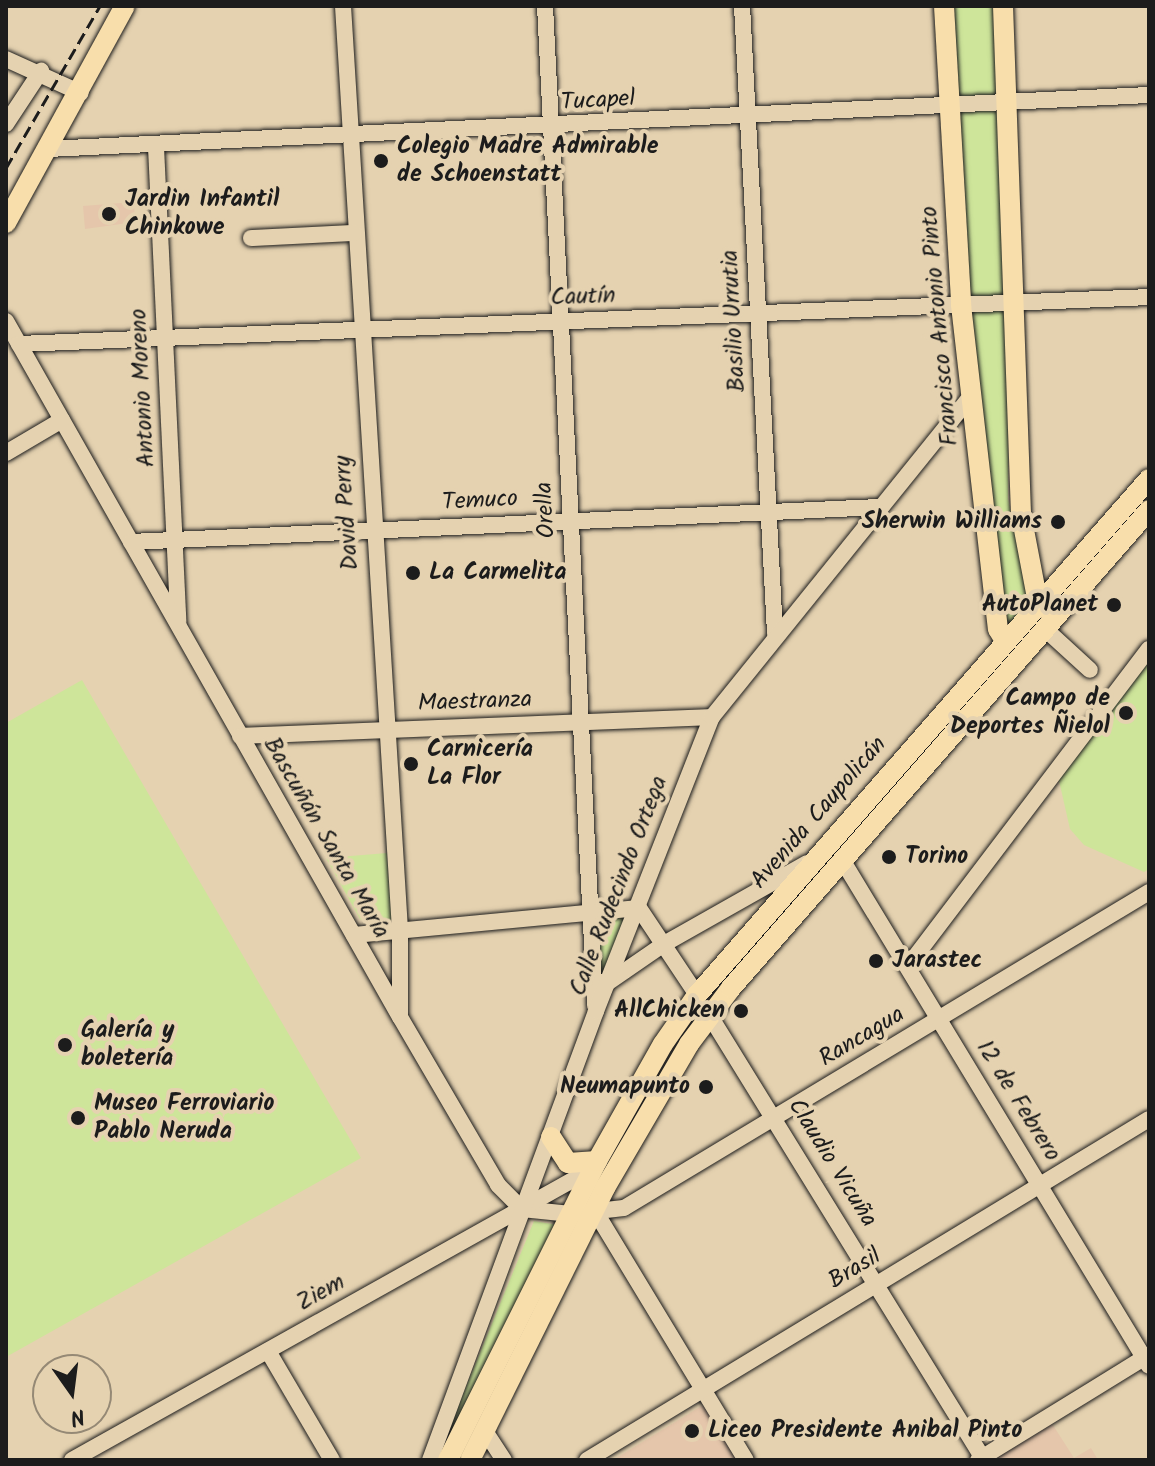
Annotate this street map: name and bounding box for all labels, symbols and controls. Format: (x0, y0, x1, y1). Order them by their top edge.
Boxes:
street label: Tucapel (560, 85, 636, 117)
place label: Colegio Madre Admirable de Schoenstatt (397, 133, 658, 189)
marker: Colegio Madre Admirable de Schoenstatt (372, 152, 390, 170)
place label: Jardin Infantil Chinkowe (125, 186, 279, 242)
marker: Jardin Infantil Chinkowe (100, 205, 118, 223)
street label: Francisco Antonio Pinto (915, 205, 965, 447)
street label: Basilio Urrutia (716, 249, 752, 393)
street label: Cautín (550, 281, 616, 313)
street label: Antonio Moreno (124, 308, 162, 468)
street label: David Perry (329, 455, 365, 571)
street label: Orella (530, 481, 562, 539)
street label: Temuco (441, 485, 519, 517)
place label: Sherwin Williams (862, 508, 1042, 536)
marker: Sherwin Williams (1049, 513, 1067, 531)
place label: La Carmelita (429, 559, 566, 587)
marker: La Carmelita (404, 564, 422, 582)
place label: AutoPlanet (982, 591, 1098, 619)
marker: AutoPlanet (1105, 596, 1123, 614)
place label: Campo de Deportes Ñielol (950, 685, 1110, 741)
street label: Maestranza (417, 686, 533, 718)
marker: Campo de Deportes Ñielol (1117, 704, 1135, 722)
street label: Avenida Caupolicán (745, 731, 893, 895)
street label: Bascuñán Santa María (257, 732, 395, 944)
place label: Carnicería La Flor (427, 736, 533, 792)
marker: Carnicería La Flor (402, 755, 420, 773)
street label: Calle Rudecindo Ortega (564, 772, 674, 1000)
place label: Torino (905, 843, 968, 871)
marker: Torino (880, 848, 898, 866)
place label: Jarastec (892, 947, 982, 975)
marker: Jarastec (867, 952, 885, 970)
place label: AllChicken (614, 997, 725, 1025)
street label: Rancagua (814, 1000, 910, 1074)
marker: AllChicken (732, 1002, 750, 1020)
place label: Galería y boletería (81, 1017, 175, 1073)
street label: 12 de Febrero (969, 1035, 1067, 1167)
marker: Galería y boletería (56, 1036, 74, 1054)
place label: Neumapunto (560, 1073, 690, 1101)
marker: Neumapunto (697, 1078, 715, 1096)
place label: Museo Ferroviario Pablo Neruda (94, 1090, 274, 1146)
street label: Claudio Vicuña (781, 1093, 883, 1233)
marker: Museo Ferroviario Pablo Neruda (69, 1109, 87, 1127)
street label: Brasil (823, 1242, 887, 1296)
street label: Ziem (292, 1268, 350, 1318)
north arrow (32, 1354, 112, 1434)
text: N (66, 1397, 88, 1434)
place label: Liceo Presidente Anibal Pinto (708, 1417, 1022, 1445)
marker: Liceo Presidente Anibal Pinto (683, 1422, 701, 1440)

